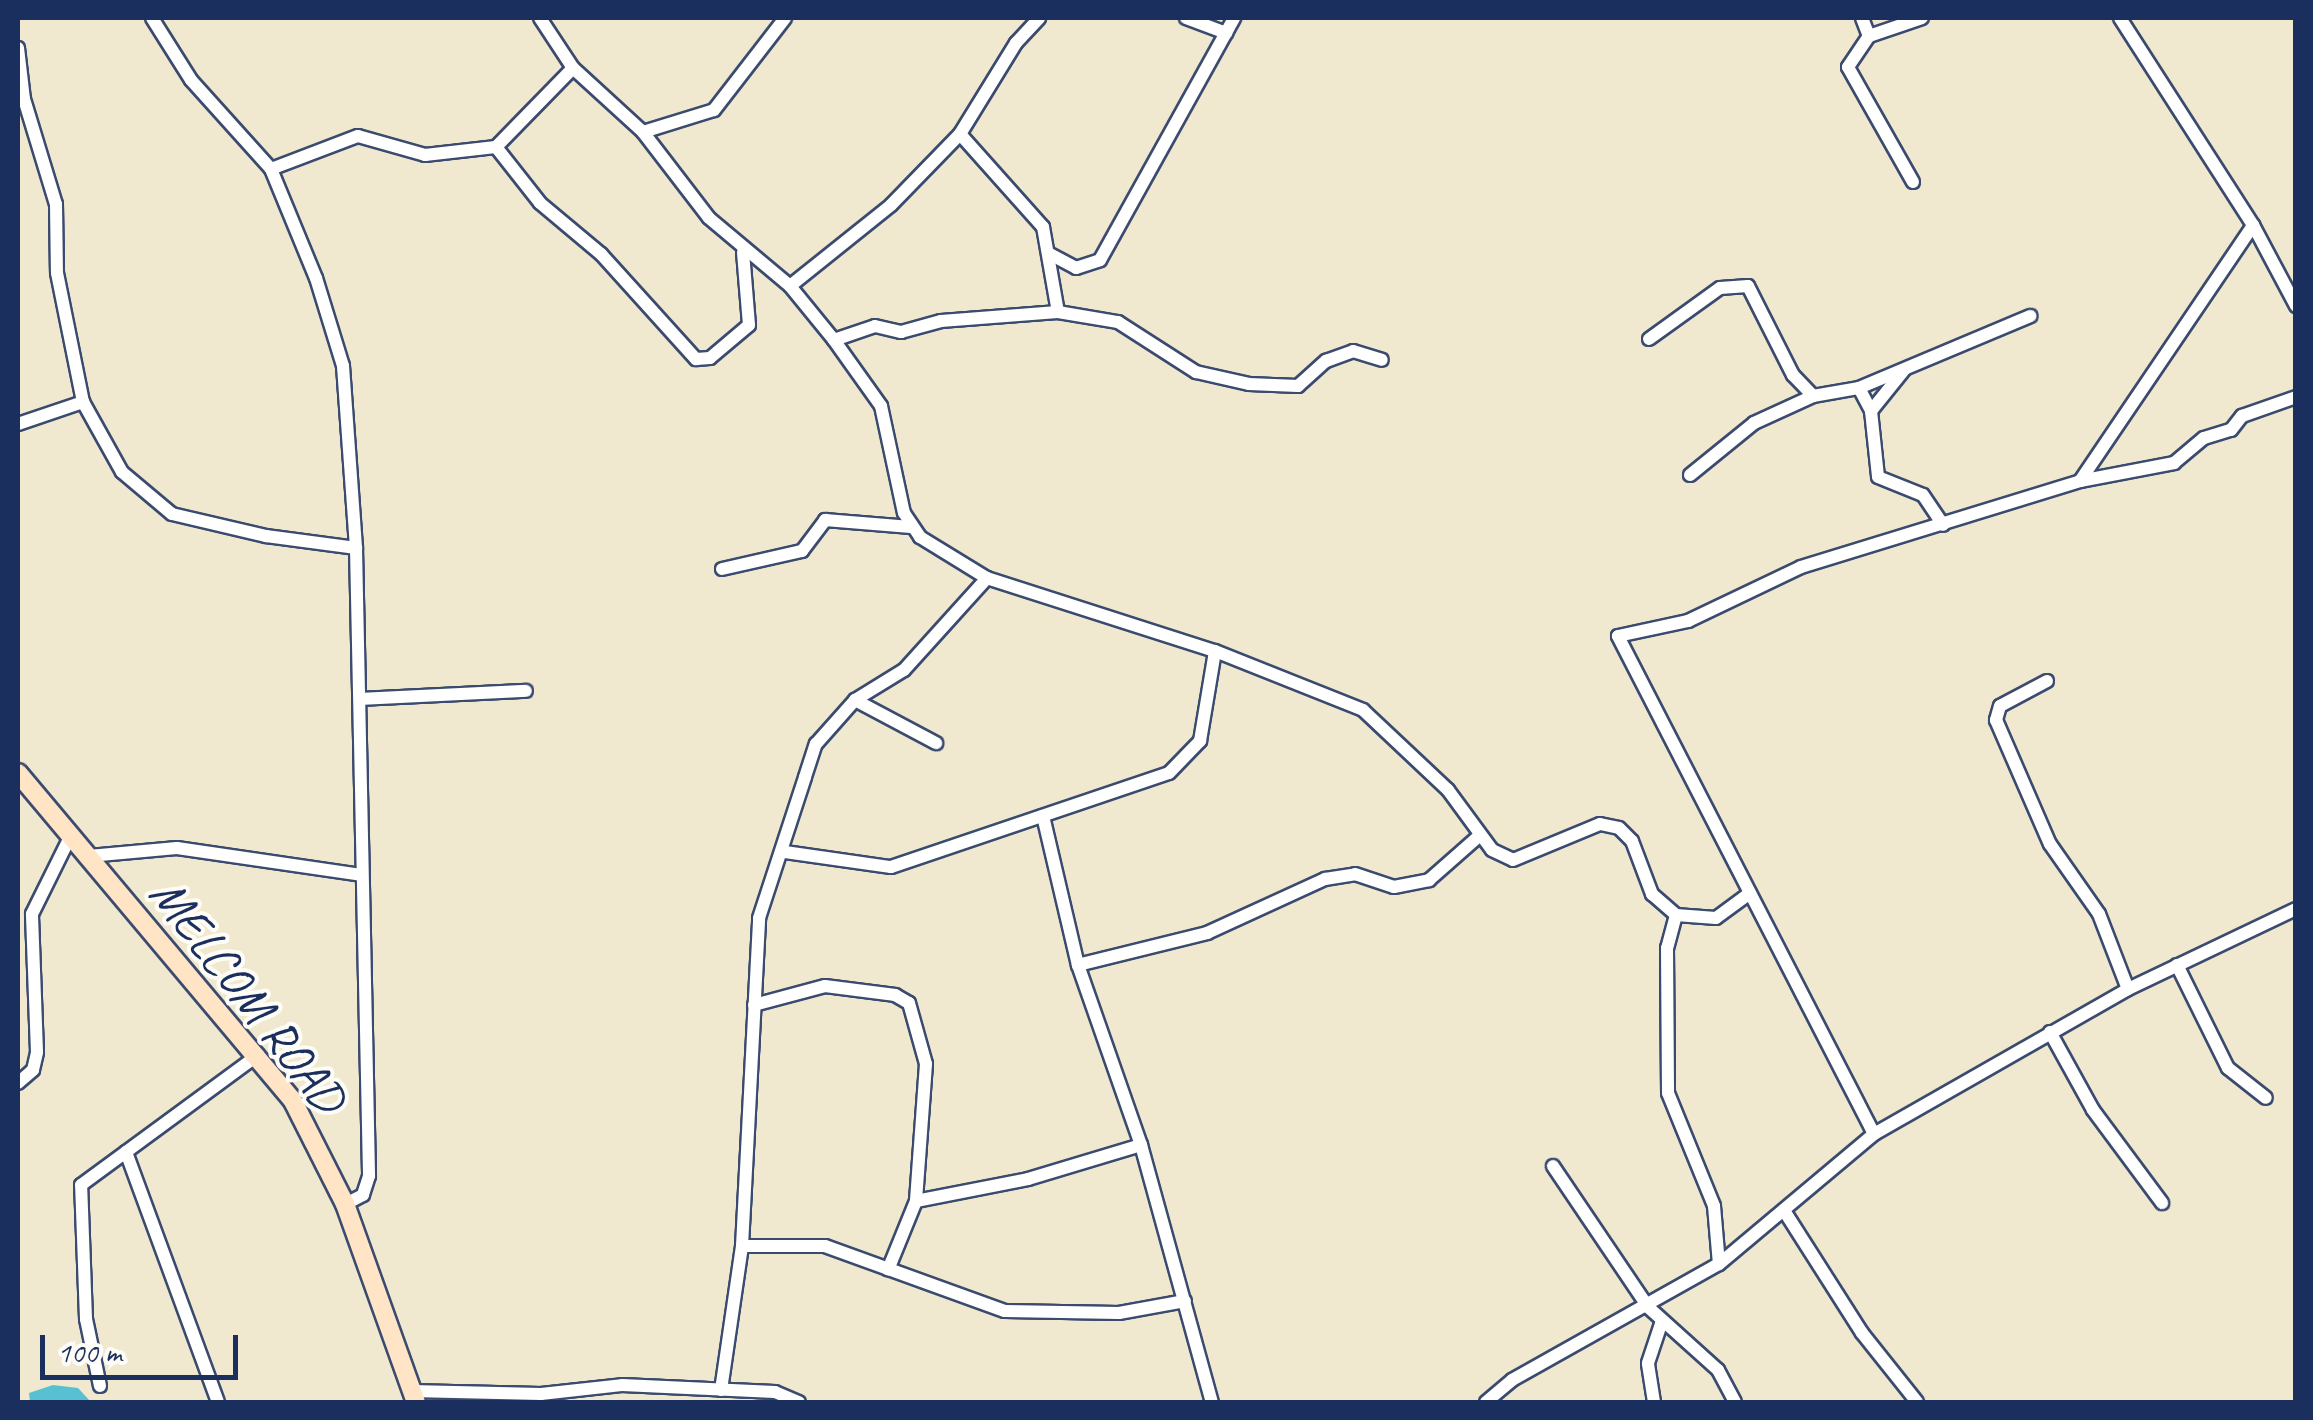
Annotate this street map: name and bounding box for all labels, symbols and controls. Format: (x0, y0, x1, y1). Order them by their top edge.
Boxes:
street label: MELCOM ROAD (137, 864, 359, 1126)
scale bar (45, 1315, 242, 1377)
text: 100 m (57, 1333, 122, 1371)

